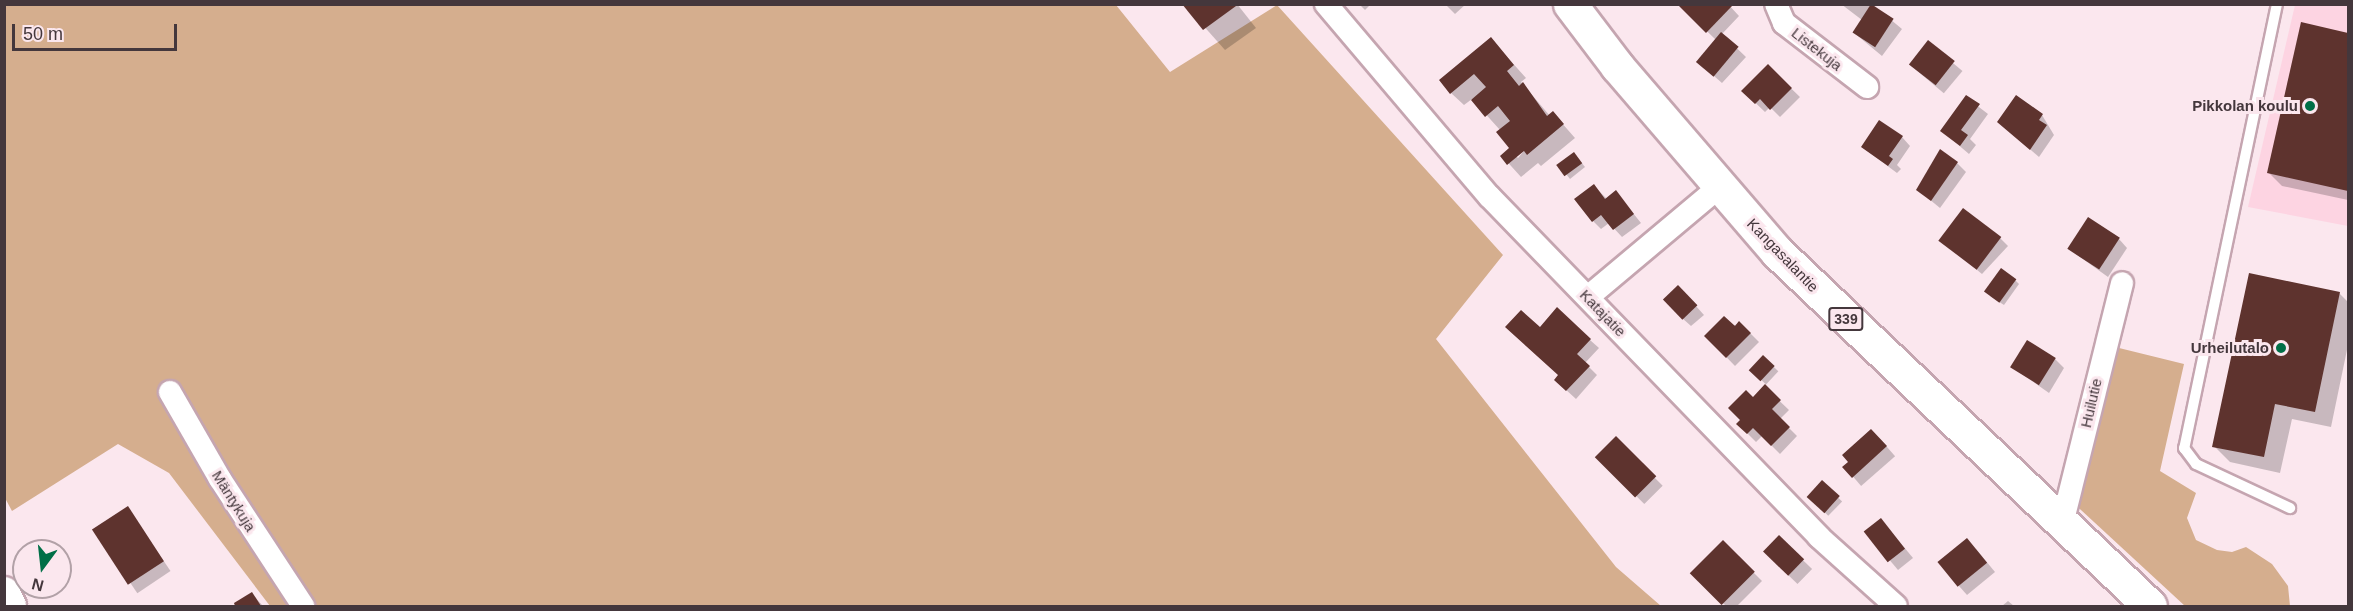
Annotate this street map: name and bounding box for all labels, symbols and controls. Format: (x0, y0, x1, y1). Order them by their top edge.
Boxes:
scale bar (15, 12, 180, 50)
text: 50 m (23, 24, 63, 44)
street label: Listekuja (1788, 24, 1846, 74)
place label: Pikkolan koulu (2192, 97, 2298, 115)
marker: Pikkolan koulu (2303, 99, 2317, 113)
street label: Kangasalantie (1744, 215, 1822, 295)
street label: Katajatie (1576, 286, 1630, 340)
road number: 339 (1828, 308, 1864, 330)
place label: Urheilutalo (2191, 339, 2269, 357)
marker: Urheilutalo (2274, 341, 2288, 355)
street label: Huilutie (2077, 377, 2105, 429)
street label: Mäntykuja (208, 467, 260, 535)
north arrow (12, 539, 72, 599)
text: N (30, 575, 46, 595)

